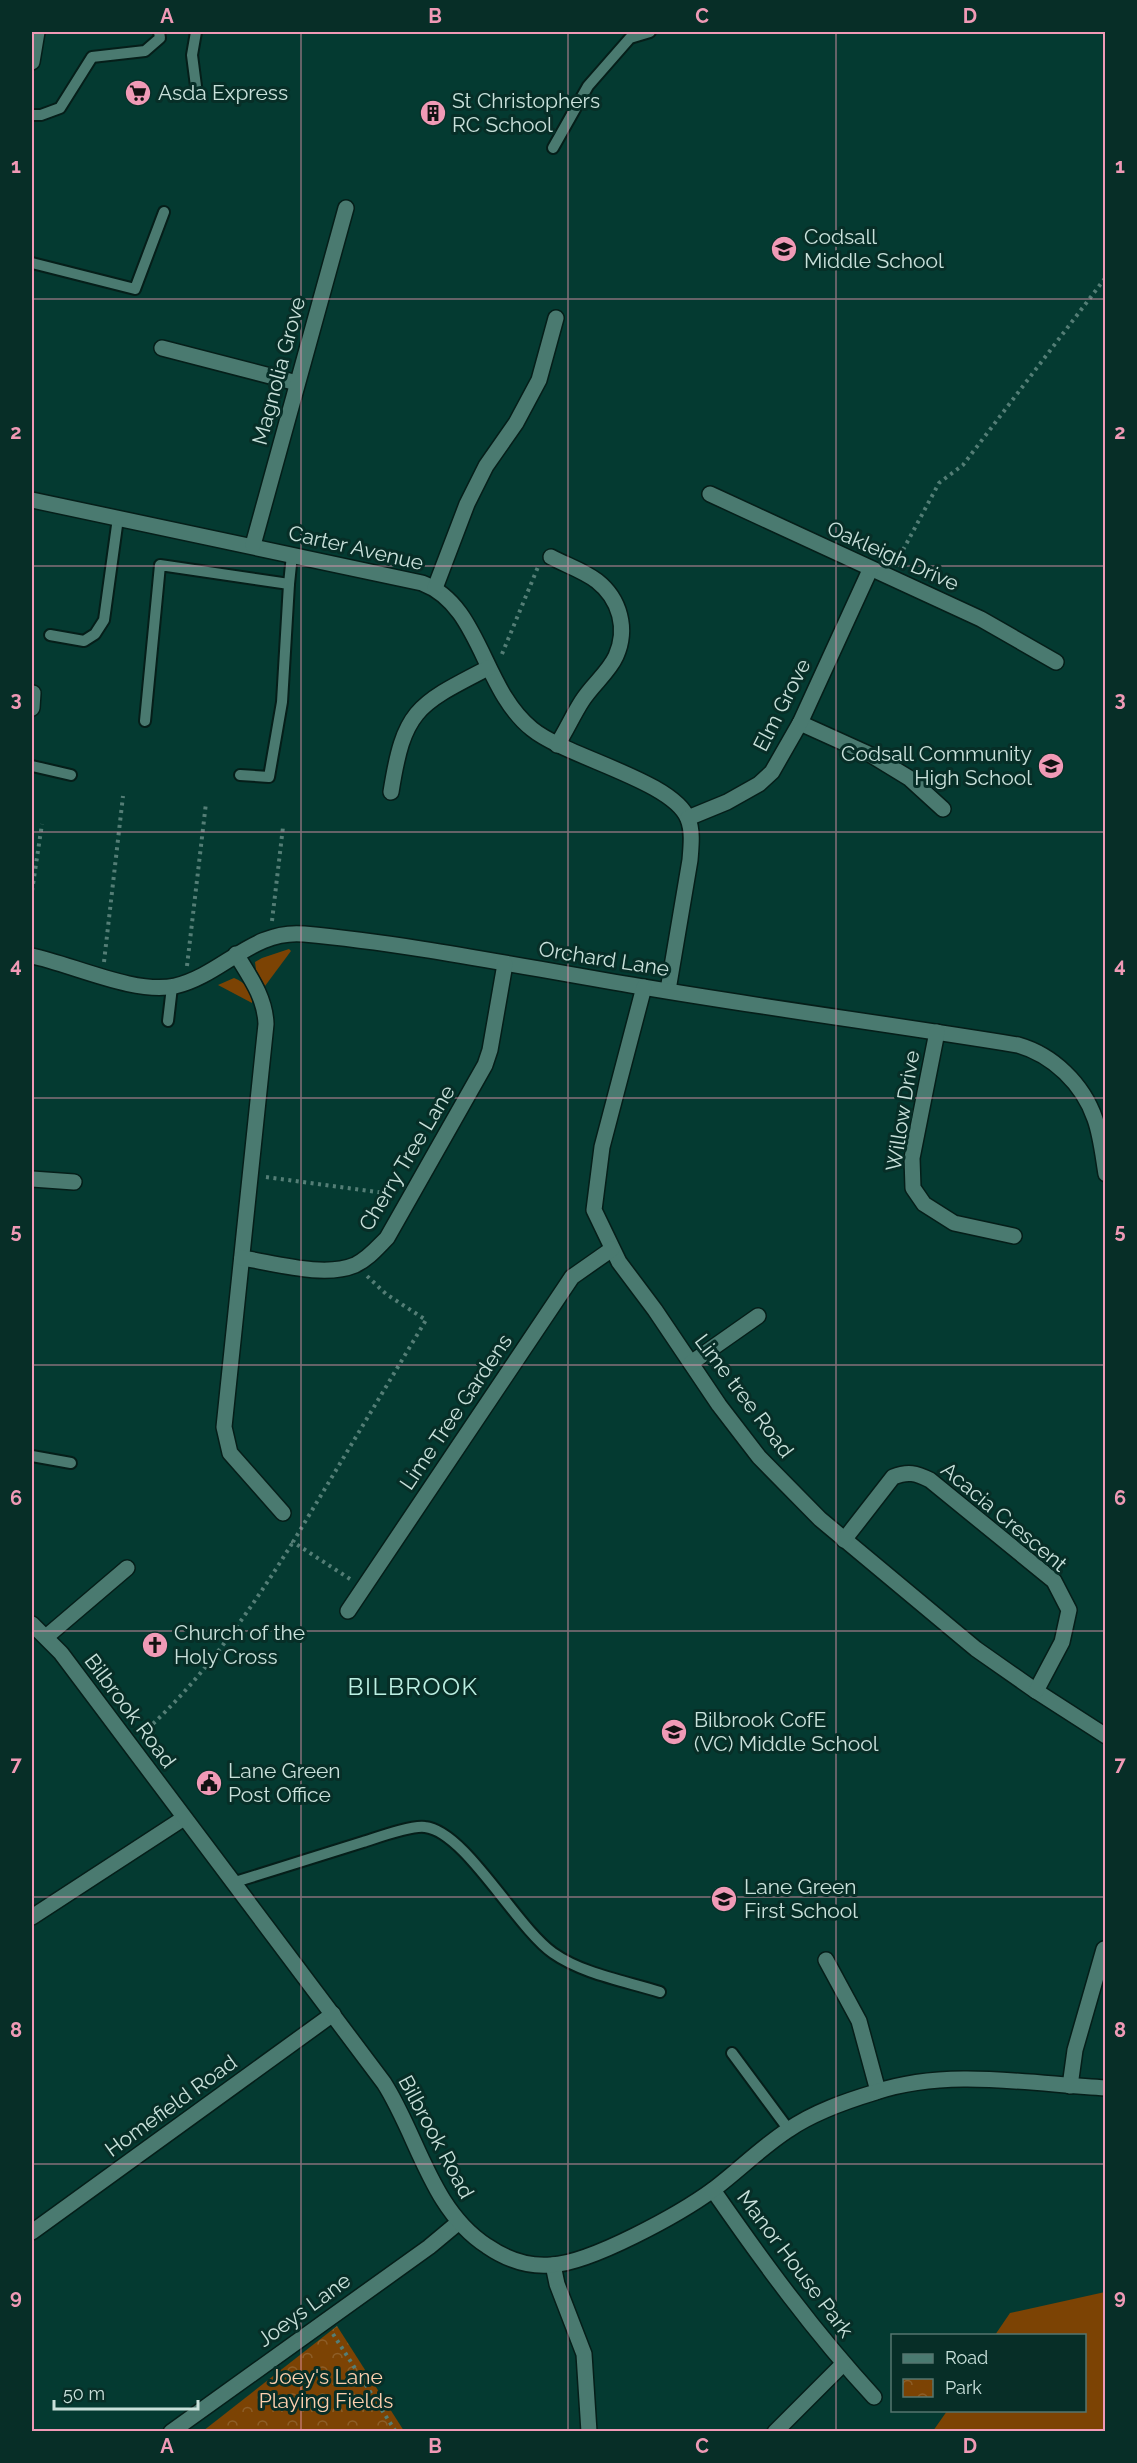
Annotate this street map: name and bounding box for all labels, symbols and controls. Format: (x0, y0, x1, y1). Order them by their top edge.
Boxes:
text: A (160, 4, 174, 28)
text: B (428, 4, 442, 28)
text: C (695, 4, 709, 28)
text: D (963, 4, 977, 28)
supermarket icon: Asda Express (123, 78, 153, 108)
place label: Asda Express (158, 80, 288, 105)
place label: St Christophers RC School (452, 88, 600, 137)
building icon: St Christophers RC School (418, 98, 448, 128)
text: 1 (11, 154, 21, 178)
text: 1 (1115, 154, 1125, 178)
place label: Codsall Middle School (804, 224, 944, 273)
school or university icon: Codsall Middle School (769, 234, 799, 264)
street label: Magnolia Grove (247, 294, 310, 447)
text: 2 (10, 420, 22, 444)
text: 2 (1114, 420, 1126, 444)
street label: Oakleigh Drive (823, 515, 963, 596)
street label: Carter Avenue (286, 520, 426, 575)
street label: Elm Grove (748, 654, 816, 755)
text: 3 (10, 687, 22, 711)
text: 3 (1114, 687, 1126, 711)
place label: Codsall Community High School (841, 741, 1032, 790)
school or university icon: Codsall Community High School (1036, 751, 1066, 781)
street label: Orchard Lane (537, 936, 671, 981)
text: 4 (10, 953, 22, 977)
text: 4 (1114, 953, 1126, 977)
street label: Willow Drive (881, 1049, 924, 1173)
street label: Cherry Tree Lane (353, 1080, 460, 1235)
text: 5 (10, 1219, 22, 1243)
text: 5 (1114, 1219, 1126, 1243)
street label: Lime Tree Gardens (394, 1329, 517, 1494)
street label: Lime tree Road (690, 1329, 799, 1462)
street label: Acacia Crescent (936, 1457, 1072, 1577)
text: 6 (10, 1486, 22, 1510)
text: 6 (1114, 1486, 1126, 1510)
place label: Church of the Holy Cross (174, 1620, 305, 1669)
church icon: Church of the Holy Cross (140, 1630, 170, 1660)
street label: Bilbrook Road (79, 1649, 181, 1773)
district label: BILBROOK (347, 1672, 479, 1701)
place label: Bilbrook CofE (VC) Middle School (694, 1707, 879, 1756)
school or university icon: Bilbrook CofE (VC) Middle School (659, 1717, 689, 1747)
text: 7 (10, 1752, 22, 1776)
text: 7 (1114, 1752, 1126, 1776)
place label: Lane Green Post Office (228, 1758, 341, 1807)
public building icon: Lane Green Post Office (194, 1768, 224, 1798)
place label: Lane Green First School (744, 1874, 858, 1923)
school or university icon: Lane Green First School (709, 1884, 739, 1914)
text: 8 (10, 2018, 22, 2042)
text: 8 (1114, 2018, 1126, 2042)
street label: Homefield Road (100, 2049, 241, 2162)
street label: Bilbrook Road (393, 2071, 479, 2203)
street label: Manor House Park (732, 2185, 859, 2342)
street label: Joeys Lane (252, 2267, 355, 2352)
text: 9 (10, 2285, 22, 2309)
text: 9 (1114, 2285, 1126, 2309)
legend (891, 2334, 1086, 2412)
text: Road (945, 2347, 988, 2368)
park label: Joey's Lane Playing Fields (259, 2364, 393, 2413)
scale bar (54, 2373, 198, 2411)
text: Park (945, 2377, 982, 2398)
text: 50 m (63, 2383, 105, 2404)
text: A (160, 2434, 174, 2458)
text: B (428, 2434, 442, 2458)
text: C (695, 2434, 709, 2458)
text: D (963, 2434, 977, 2458)

